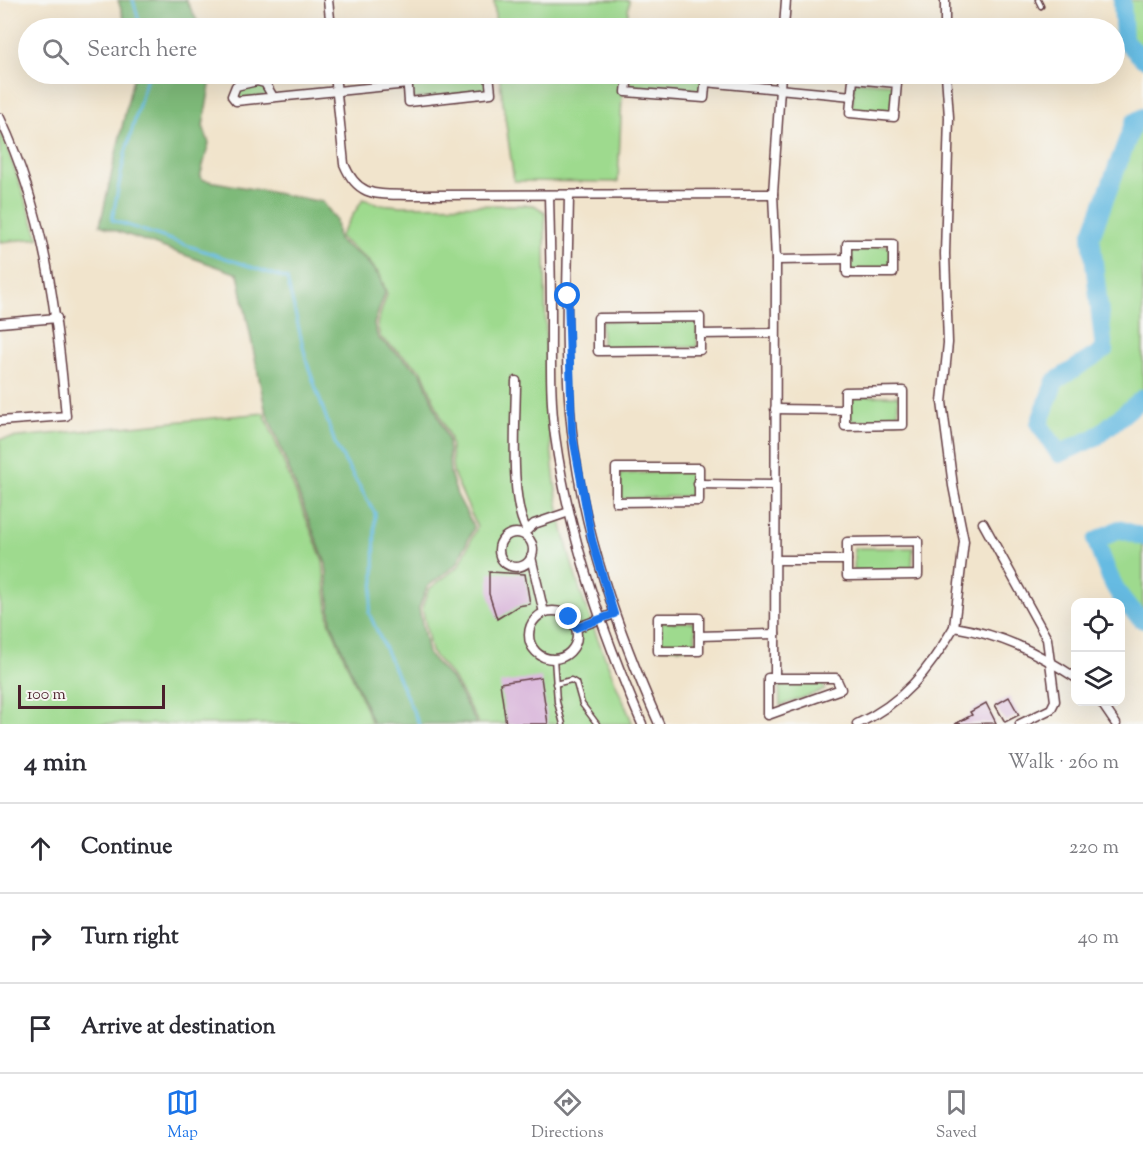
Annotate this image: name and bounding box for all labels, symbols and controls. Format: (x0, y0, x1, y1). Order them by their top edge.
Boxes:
search box (18, 18, 1125, 84)
icon: search (39, 35, 72, 68)
text: Search here (87, 35, 197, 67)
route start (554, 282, 580, 308)
map controls (1071, 598, 1125, 706)
button: locate (1071, 598, 1125, 652)
route end (555, 603, 581, 629)
button: layers (1071, 652, 1125, 706)
scale bar (18, 682, 165, 710)
text: 100 m (27, 684, 66, 707)
text: 4 min (24, 745, 87, 782)
text: Walk · 260 m (1008, 749, 1119, 778)
icon: ahead (24, 832, 57, 865)
text: Continue (81, 832, 172, 864)
text: 220 m (1069, 834, 1119, 863)
icon: right (24, 922, 57, 955)
text: Turn right (81, 922, 178, 954)
text: 40 m (1078, 924, 1119, 953)
icon: arrive (24, 1012, 57, 1045)
text: Arrive at destination (81, 1012, 276, 1044)
tab: Map (166, 1086, 199, 1145)
tab: Directions (531, 1086, 604, 1145)
tab: Saved (936, 1086, 977, 1145)

